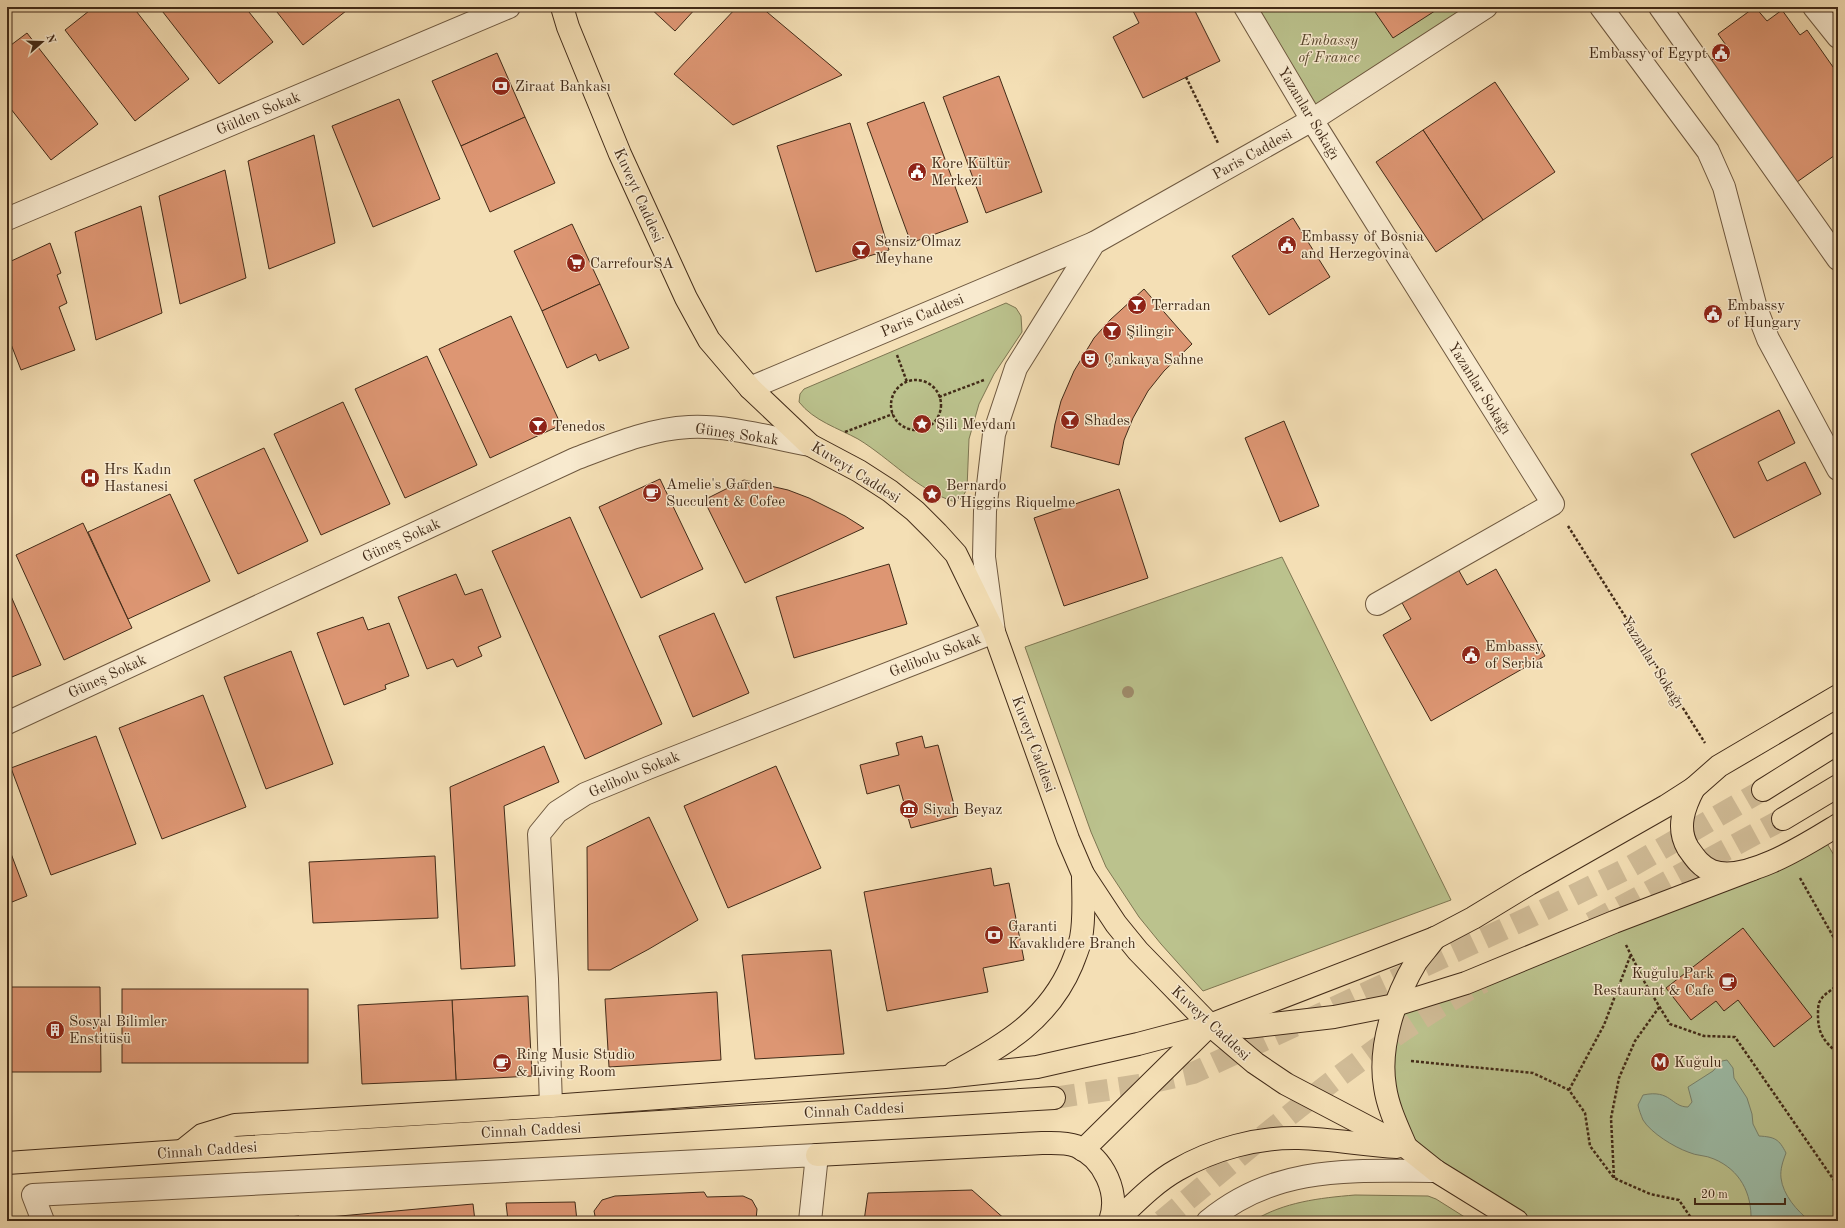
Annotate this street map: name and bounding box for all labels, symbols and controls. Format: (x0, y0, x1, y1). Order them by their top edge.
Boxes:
north arrow (22, 22, 62, 62)
text: N (43, 33, 57, 45)
park label: Embassy of France (1298, 34, 1360, 66)
public building icon: Embassy of Egypt (1710, 42, 1732, 64)
place label: Embassy of Egypt (1588, 47, 1707, 62)
street label: Yazanlar Sokağı (1274, 65, 1341, 163)
bank icon: Ziraat Bankası (490, 75, 512, 97)
place label: Ziraat Bankası (515, 80, 611, 95)
street label: Gülden Sokak (214, 90, 303, 139)
street label: Paris Caddesi (1210, 127, 1295, 183)
street label: Kuveyt Caddesi (610, 146, 665, 245)
place label: Kore Kültür Merkezi (931, 157, 1010, 189)
public building icon: Kore Kültür Merkezi (906, 161, 928, 183)
place label: Embassy of Bosnia and Herzegovina (1301, 230, 1425, 262)
public building icon: Embassy of Bosnia and Herzegovina (1276, 234, 1298, 256)
place label: Sensiz Olmaz Meyhane (875, 235, 961, 267)
bar icon: Sensiz Olmaz Meyhane (850, 239, 872, 261)
supermarket icon: CarrefourSA (565, 252, 587, 274)
place label: CarrefourSA (590, 257, 674, 272)
street label: Paris Caddesi (879, 292, 966, 341)
bar icon: Terradan (1126, 294, 1148, 316)
place label: Terradan (1151, 299, 1211, 314)
place label: Embassy of Hungary (1727, 299, 1801, 331)
public building icon: Embassy of Hungary (1702, 303, 1724, 325)
bar icon: Şilingir (1101, 320, 1123, 342)
place label: Şilingir (1126, 325, 1174, 340)
street label: Yazanlar Sokağı (1444, 340, 1513, 437)
theatre icon: Çankaya Sahne (1079, 348, 1101, 370)
place label: Çankaya Sahne (1104, 353, 1204, 368)
bar icon: Shades (1059, 409, 1081, 431)
place icon: Şili Meydanı (911, 413, 933, 435)
place label: Shades (1084, 414, 1130, 429)
bar icon: Tenedos (527, 415, 549, 437)
place label: Şili Meydanı (936, 418, 1016, 433)
place label: Tenedos (552, 420, 605, 435)
street label: Güneş Sokak (694, 422, 780, 449)
street label: Kuveyt Caddesi (808, 440, 902, 507)
place label: Hrs Kadın Hastanesi (104, 463, 171, 495)
hospital icon: Hrs Kadın Hastanesi (79, 467, 101, 489)
place label: Amelie's Garden Succulent & Cofee (666, 478, 785, 510)
place label: Bernardo O'Higgins Riquelme (946, 479, 1075, 511)
cafe icon: Amelie's Garden Succulent & Cofee (641, 482, 663, 504)
place icon: Bernardo O'Higgins Riquelme (921, 483, 943, 505)
street label: Güneş Sokak (360, 517, 443, 566)
street label: Yazanlar Sokağı (1617, 614, 1686, 711)
street label: Gelibolu Sokak (888, 632, 984, 681)
place label: Embassy of Serbia (1485, 640, 1544, 672)
public building icon: Embassy of Serbia (1460, 644, 1482, 666)
street label: Güneş Sokak (66, 653, 149, 702)
street label: Kuveyt Caddesi (1008, 694, 1057, 795)
street label: Gelibolu Sokak (587, 749, 682, 801)
museum icon: Siyah Beyaz (898, 798, 920, 820)
place label: Siyah Beyaz (923, 803, 1002, 818)
place label: Garanti Kavaklıdere Branch (1008, 920, 1136, 952)
bank icon: Garanti Kavaklıdere Branch (983, 924, 1005, 946)
place label: Kuğulu Park Restaurant & Cafe (1593, 967, 1714, 999)
cafe icon: Kuğulu Park Restaurant & Cafe (1717, 971, 1739, 993)
street label: Kuveyt Caddesi (1168, 984, 1252, 1064)
place label: Sosyal Bilimler Enstitüsü (69, 1015, 167, 1047)
building icon: Sosyal Bilimler Enstitüsü (44, 1019, 66, 1041)
place label: Ring Music Studio & Living Room (516, 1048, 635, 1080)
metro station icon: Kuğulu (1649, 1051, 1671, 1073)
cafe icon: Ring Music Studio & Living Room (491, 1052, 513, 1074)
place label: Kuğulu (1674, 1056, 1722, 1071)
street label: Cinnah Caddesi (803, 1101, 905, 1122)
street label: Cinnah Caddesi (480, 1121, 582, 1142)
street label: Cinnah Caddesi (156, 1141, 258, 1162)
scale bar (1695, 1180, 1785, 1206)
text: 20 m (1701, 1189, 1728, 1201)

